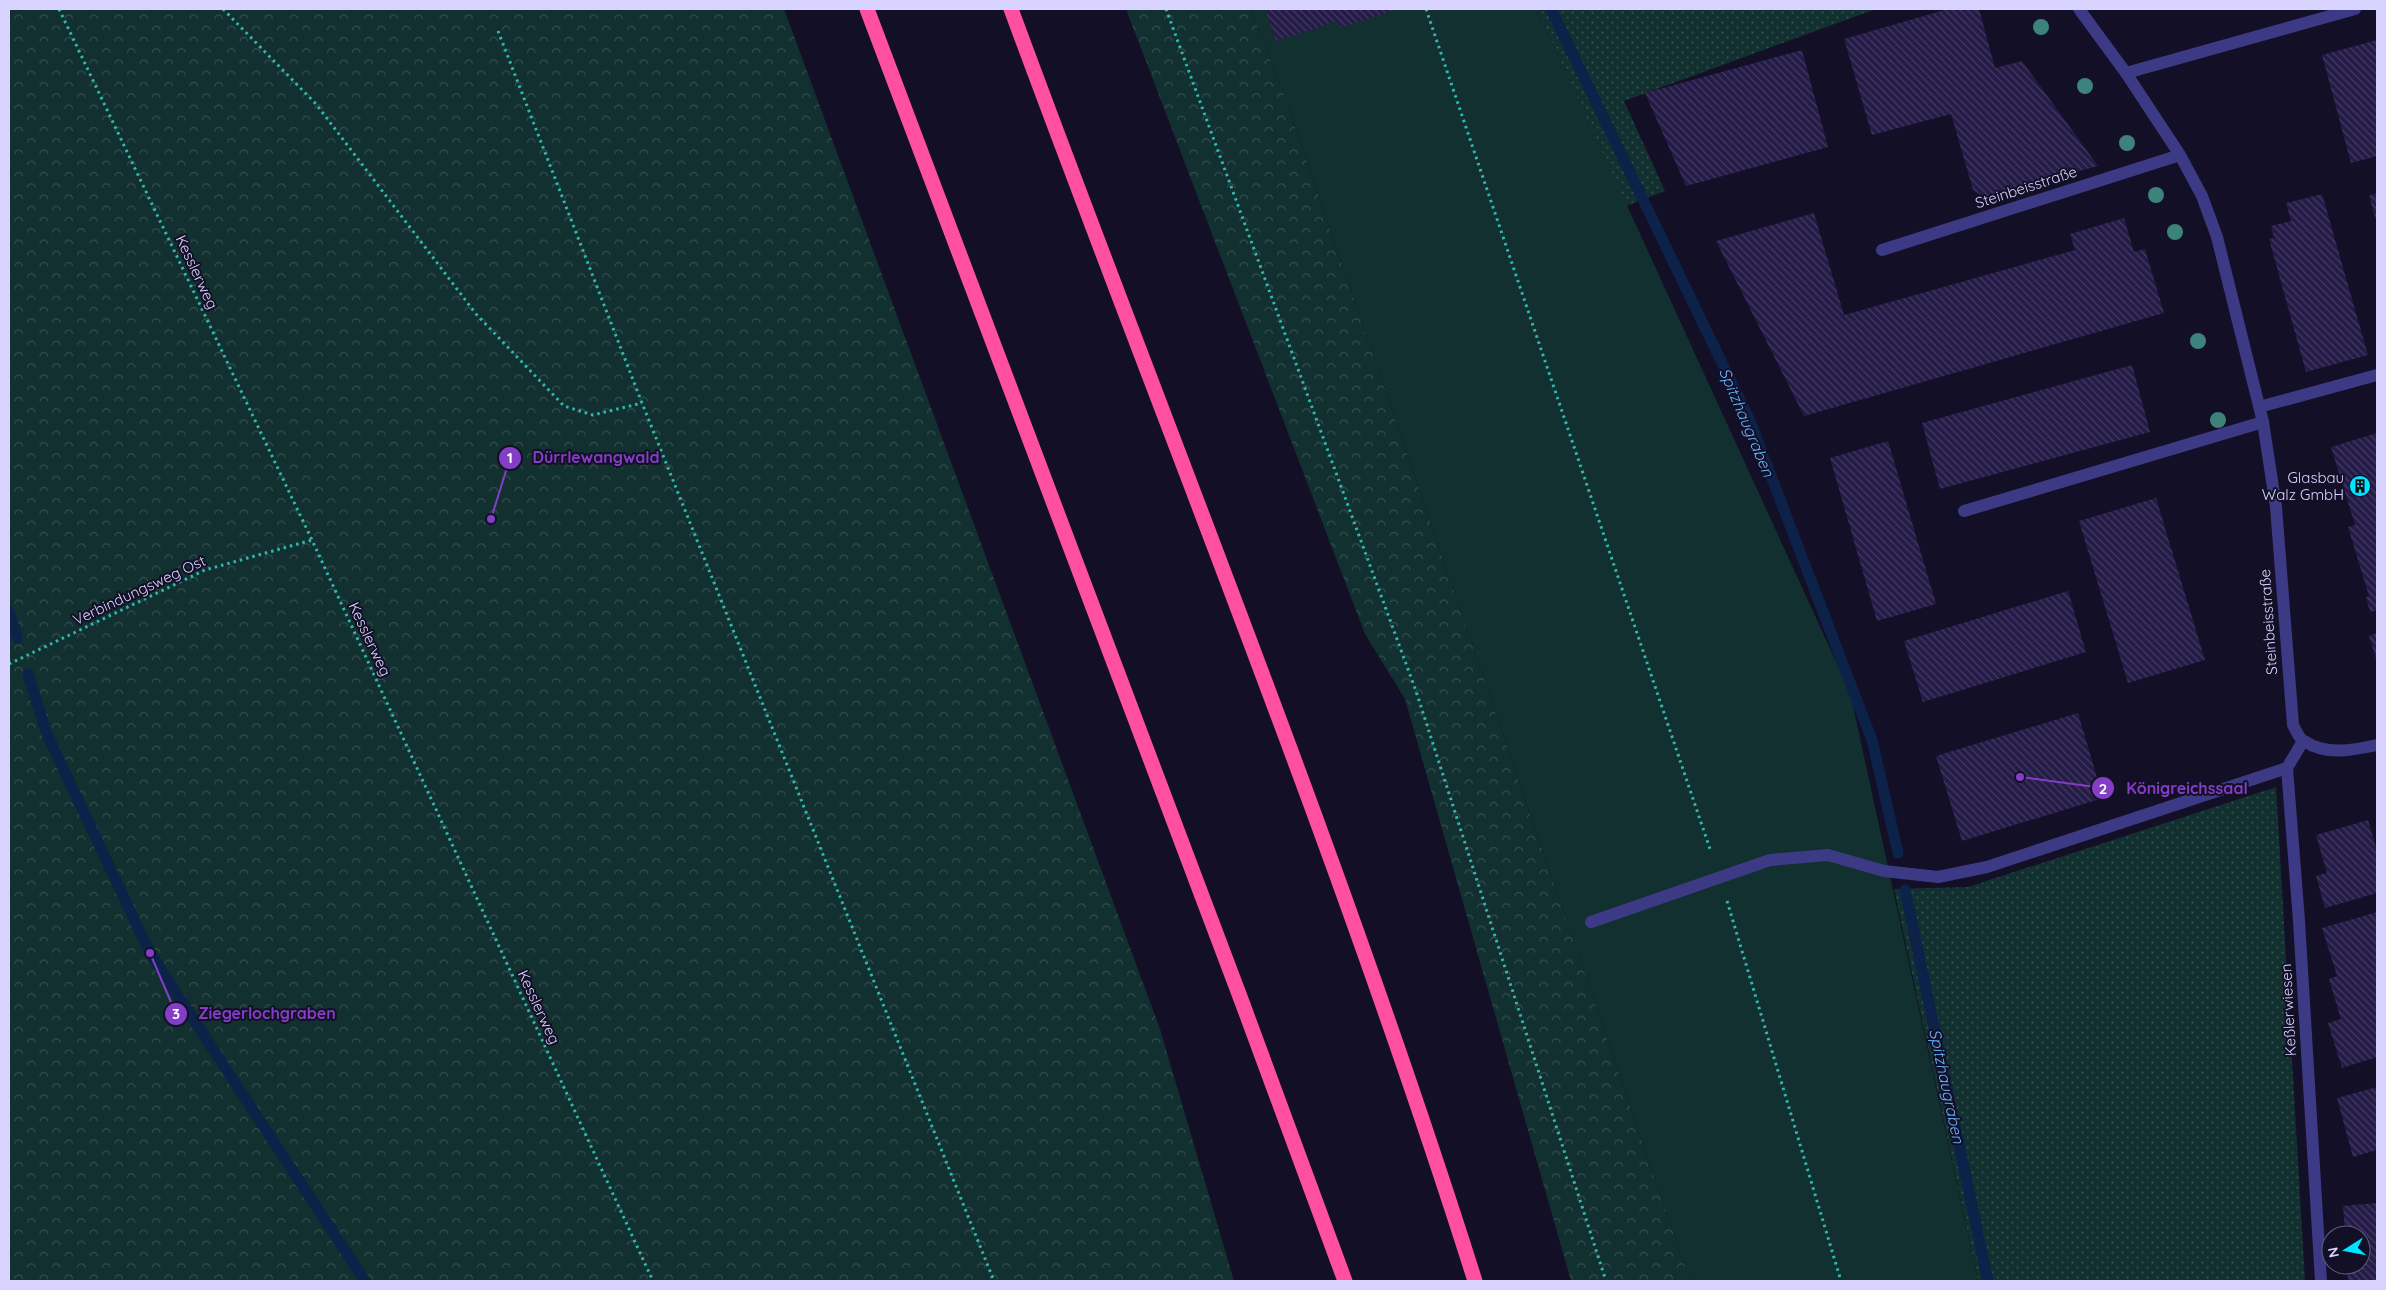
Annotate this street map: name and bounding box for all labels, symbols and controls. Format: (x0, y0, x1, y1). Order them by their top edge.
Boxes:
street label: Steinbeisstraße (1973, 162, 2079, 212)
street label: Kesslerweg (172, 232, 222, 312)
water label: Spitzhaugraben (1715, 365, 1779, 480)
callout: Dürrlewangwald (498, 442, 670, 473)
text: Dürrlewangwald (532, 447, 660, 467)
text: 1 (507, 448, 513, 467)
place label: Glasbau Walz GmbH (2262, 468, 2344, 504)
building icon: Glasbau Walz GmbH (2348, 474, 2372, 498)
street label: Verbindungsweg Ost (70, 551, 208, 629)
street label: Steinbeisstraße (2255, 568, 2281, 676)
street label: Kesslerweg (345, 599, 395, 679)
callout: Königreichssaal (2091, 773, 2258, 804)
text: Königreichssaal (2126, 778, 2248, 798)
text: 2 (2099, 779, 2107, 798)
street label: Keßlerwiesen (2276, 963, 2300, 1057)
street label: Kesslerweg (514, 967, 564, 1047)
callout: Ziegerlochgraben (163, 998, 346, 1029)
text: Ziegerlochgraben (198, 1003, 336, 1023)
text: 3 (172, 1004, 180, 1023)
water label: Spitzhaugraben (1925, 1027, 1969, 1146)
north arrow (2321, 1225, 2371, 1275)
text: N (2323, 1246, 2343, 1259)

